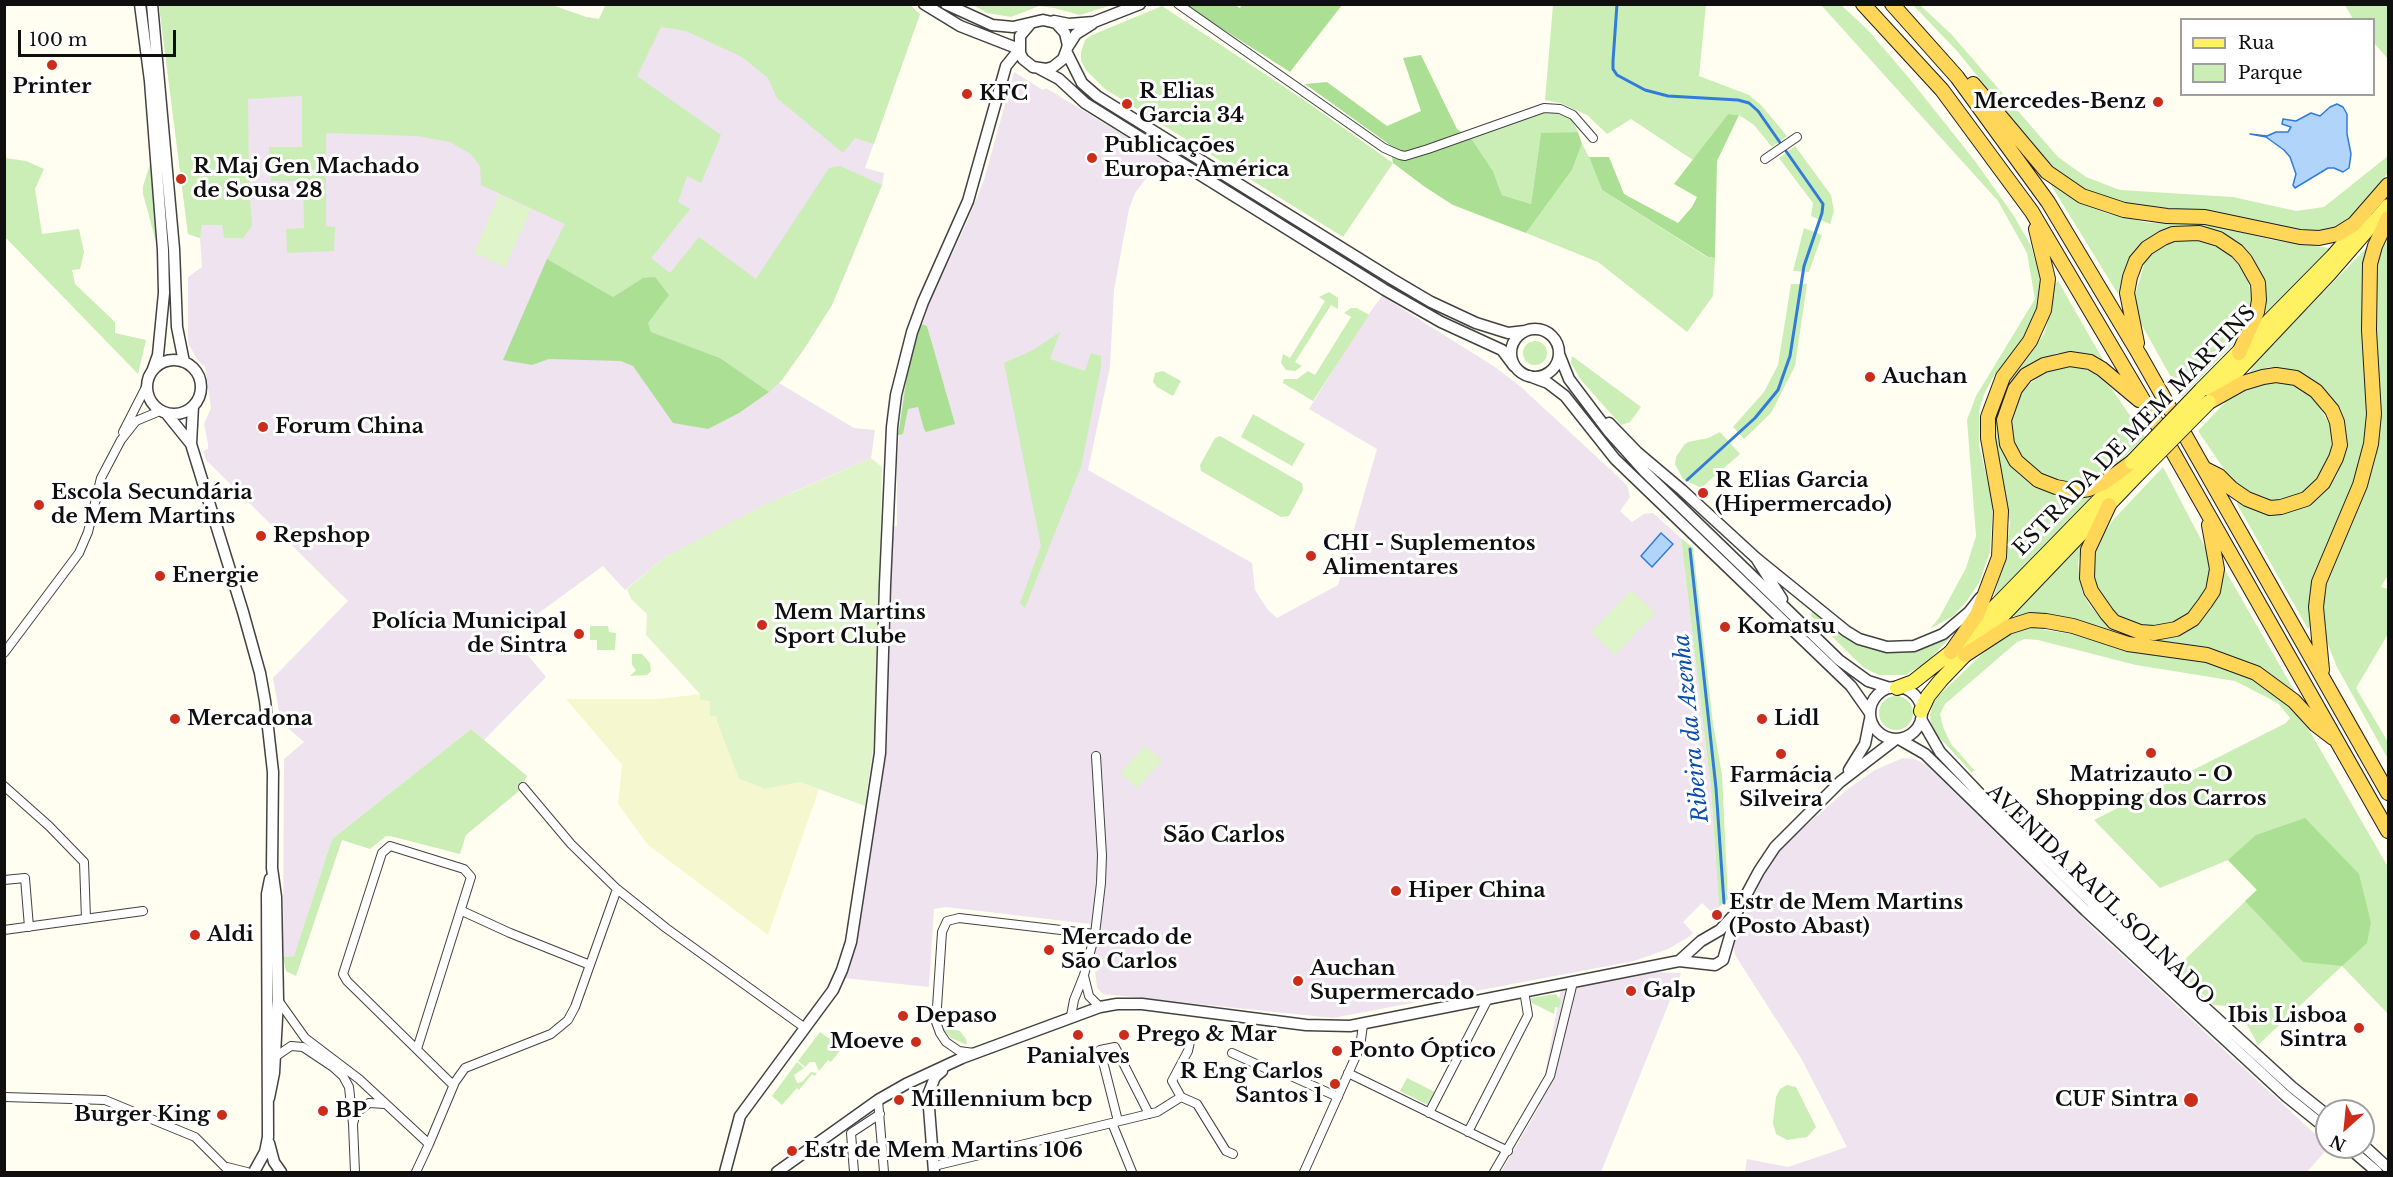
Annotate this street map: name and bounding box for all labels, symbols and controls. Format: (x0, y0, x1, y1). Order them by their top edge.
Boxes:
scale bar (21, 18, 178, 56)
legend (2180, 18, 2375, 96)
text: 100 m (29, 29, 87, 51)
text: Rua (2238, 32, 2274, 54)
marker: Printer (45, 58, 59, 72)
text: Parque (2238, 62, 2303, 84)
place label: Printer (12, 74, 92, 100)
place label: R Elias Garcia 34 (1139, 79, 1244, 129)
place label: KFC (979, 81, 1028, 107)
marker: KFC (960, 87, 974, 101)
place label: Mercedes-Benz (1973, 89, 2146, 115)
marker: Mercedes-Benz (2151, 95, 2165, 109)
marker: R Elias Garcia 34 (1120, 97, 1134, 111)
place label: Publicações Europa-América (1104, 133, 1289, 183)
marker: Publicações Europa-América (1085, 151, 1099, 165)
place label: R Maj Gen Machado de Sousa 28 (193, 154, 419, 204)
marker: R Maj Gen Machado de Sousa 28 (174, 172, 188, 186)
street label: ESTRADA DE MEM MARTINS (2008, 301, 2262, 561)
place label: Auchan (1882, 364, 1967, 390)
marker: Auchan (1863, 370, 1877, 384)
place label: Forum China (275, 414, 424, 440)
marker: Forum China (256, 420, 270, 434)
place label: R Elias Garcia (Hipermercado) (1715, 468, 1892, 518)
place label: Escola Secundária de Mem Martins (51, 480, 253, 530)
marker: R Elias Garcia (Hipermercado) (1696, 486, 1710, 500)
marker: Escola Secundária de Mem Martins (32, 498, 46, 512)
place label: Repshop (273, 523, 370, 549)
marker: Repshop (254, 529, 268, 543)
place label: CHI - Suplementos Alimentares (1323, 531, 1535, 581)
marker: CHI - Suplementos Alimentares (1304, 549, 1318, 563)
place label: Energie (172, 563, 259, 589)
marker: Energie (153, 569, 167, 583)
place label: Mem Martins Sport Clube (774, 600, 926, 650)
place label: Polícia Municipal de Sintra (372, 609, 567, 659)
place label: Komatsu (1737, 614, 1836, 640)
marker: Mem Martins Sport Clube (755, 618, 769, 632)
marker: Komatsu (1718, 620, 1732, 634)
marker: Polícia Municipal de Sintra (572, 627, 586, 641)
water label: Ribeira da Azenha (1669, 632, 1715, 824)
place label: Mercadona (187, 706, 313, 732)
place label: Lidl (1774, 706, 1819, 732)
marker: Mercadona (168, 712, 182, 726)
marker: Lidl (1755, 712, 1769, 726)
marker: Matrizauto - O Shopping dos Carros (2144, 746, 2158, 760)
marker: Farmácia Silveira (1774, 747, 1788, 761)
place label: Matrizauto - O Shopping dos Carros (2036, 762, 2266, 812)
place label: Farmácia Silveira (1729, 763, 1833, 813)
street label: AVENIDA RAUL SOLNADO (1981, 779, 2219, 1011)
district label: São Carlos (1163, 823, 1285, 849)
place label: Hiper China (1408, 878, 1546, 904)
marker: Hiper China (1389, 884, 1403, 898)
place label: Estr de Mem Martins (Posto Abast) (1729, 890, 1963, 940)
marker: Estr de Mem Martins (Posto Abast) (1710, 908, 1724, 922)
place label: Aldi (207, 922, 254, 948)
place label: Mercado de São Carlos (1061, 925, 1192, 975)
marker: Aldi (188, 928, 202, 942)
marker: Mercado de São Carlos (1042, 943, 1056, 957)
place label: Auchan Supermercado (1310, 956, 1474, 1006)
marker: Auchan Supermercado (1291, 974, 1305, 988)
place label: Galp (1643, 978, 1696, 1004)
marker: Galp (1624, 984, 1638, 998)
place label: Depaso (915, 1003, 997, 1029)
place label: Ibis Lisboa Sintra (2228, 1003, 2347, 1053)
marker: Depaso (896, 1009, 910, 1023)
marker: Ibis Lisboa Sintra (2352, 1021, 2366, 1035)
place label: Prego & Mar (1136, 1022, 1277, 1048)
marker: Panialves (1071, 1028, 1085, 1042)
marker: Prego & Mar (1117, 1028, 1131, 1042)
place label: Moeve (830, 1029, 904, 1055)
marker: Moeve (909, 1035, 923, 1049)
place label: Ponto Óptico (1349, 1038, 1496, 1064)
place label: Panialves (1026, 1044, 1130, 1070)
marker: Ponto Óptico (1330, 1044, 1344, 1058)
place label: R Eng Carlos Santos 1 (1180, 1059, 1323, 1109)
marker: R Eng Carlos Santos 1 (1328, 1077, 1342, 1091)
place label: Millennium bcp (911, 1087, 1092, 1113)
place label: CUF Sintra (2055, 1087, 2178, 1113)
marker: CUF Sintra (2182, 1091, 2200, 1109)
marker: Millennium bcp (892, 1093, 906, 1107)
place label: BP (335, 1098, 367, 1124)
north arrow (2315, 1099, 2375, 1159)
place label: Burger King (74, 1102, 210, 1128)
marker: BP (316, 1104, 330, 1118)
marker: Burger King (215, 1108, 229, 1122)
text: N (2326, 1131, 2349, 1156)
place label: Estr de Mem Martins 106 (804, 1138, 1083, 1164)
marker: Estr de Mem Martins 106 (785, 1144, 799, 1158)

